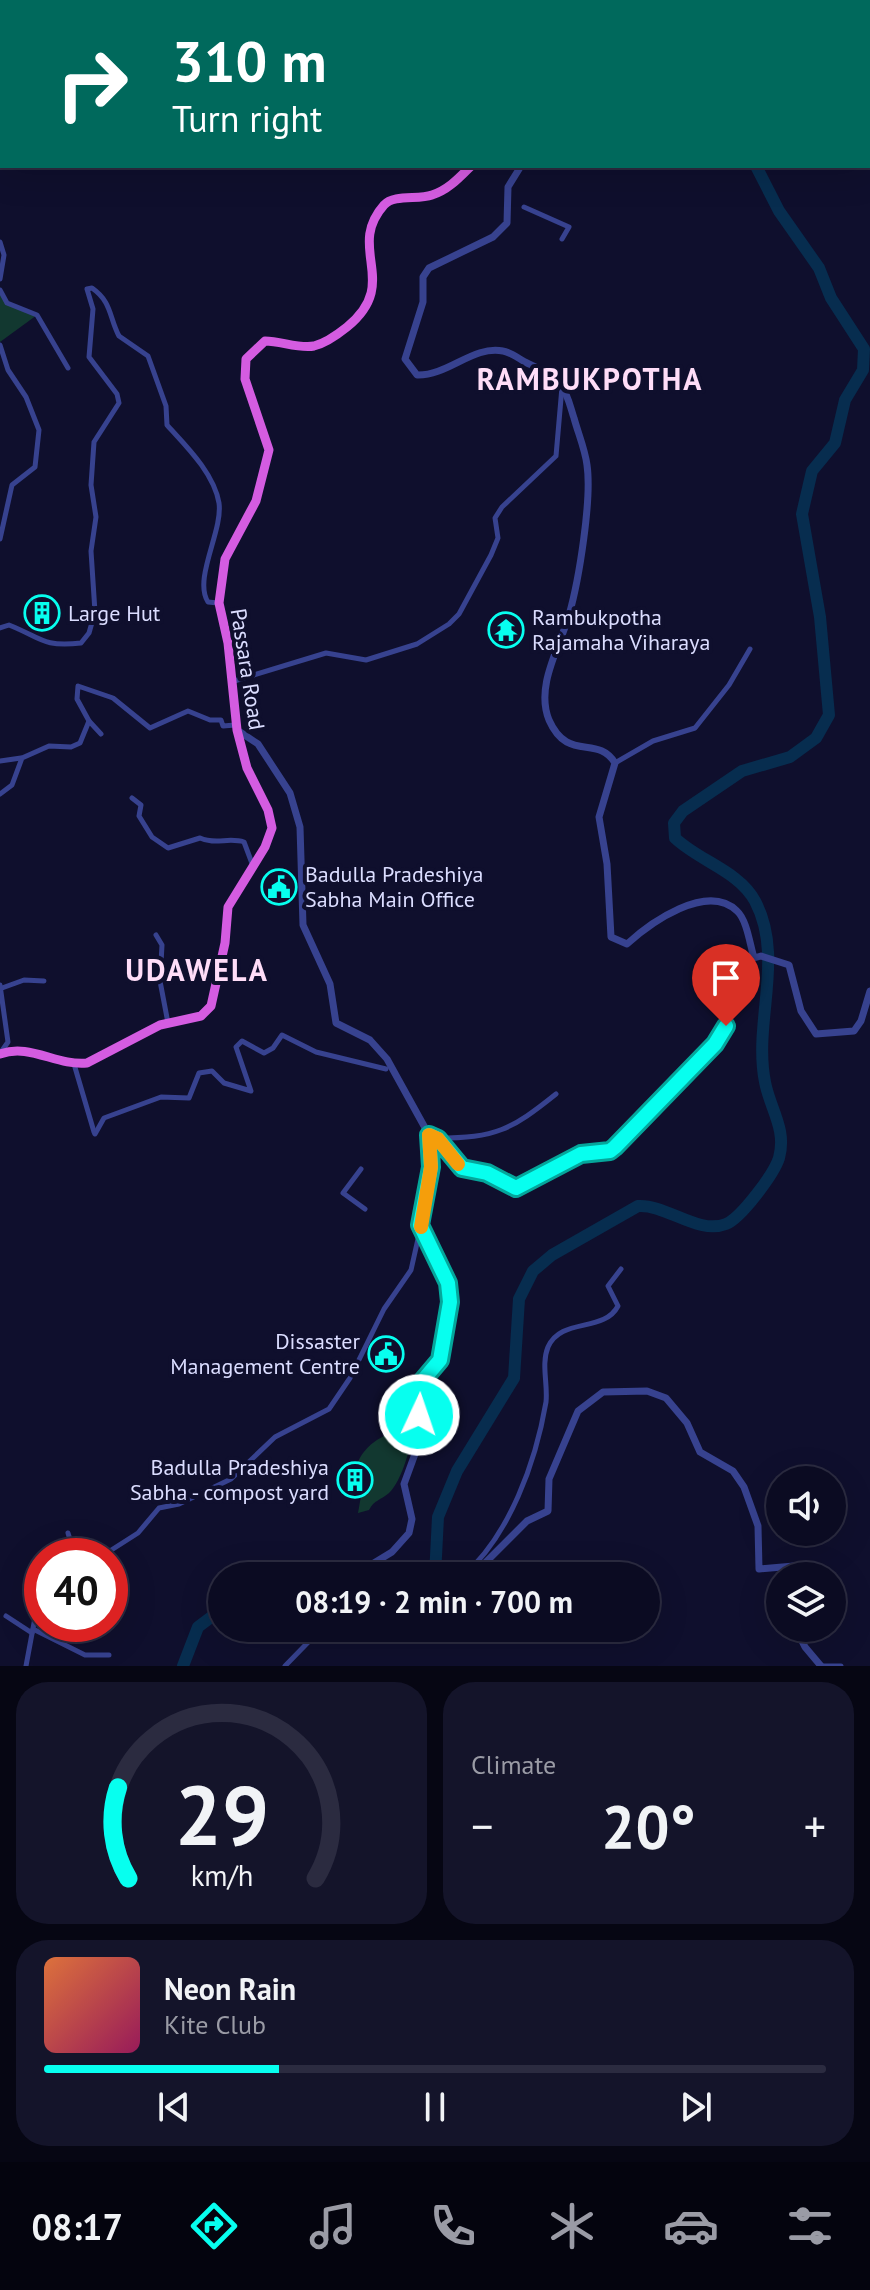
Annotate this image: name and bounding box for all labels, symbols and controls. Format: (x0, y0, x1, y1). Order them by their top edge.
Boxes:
text: 310 m (172, 25, 327, 97)
icon: right (40, 32, 144, 136)
text: Turn right (172, 95, 322, 142)
district label: RAMBUKPOTHA (477, 359, 703, 398)
building icon: Large Hut (23, 594, 61, 632)
place label: Large Hut (68, 599, 161, 627)
place label: Rambukpotha Rajamaha Viharaya (532, 603, 710, 656)
street label: Passara Road (225, 606, 271, 732)
temple icon: Rambukpotha Rajamaha Viharaya (487, 611, 525, 649)
place label: Badulla Pradeshiya Sabha Main Office (305, 860, 483, 913)
public building icon: Badulla Pradeshiya Sabha Main Office (260, 868, 298, 906)
pin (692, 944, 760, 1026)
district label: UDAWELA (125, 950, 269, 989)
icon: arrive (704, 956, 748, 1000)
place label: Dissaster Management Centre (170, 1327, 361, 1380)
public building icon: Dissaster Management Centre (367, 1335, 405, 1373)
position arrow (377, 1373, 461, 1457)
place label: Badulla Pradeshiya Sabha - compost yard (130, 1453, 329, 1506)
building icon: Badulla Pradeshiya Sabha - compost yard (336, 1461, 374, 1499)
map controls (766, 1466, 846, 1642)
button: sound (766, 1466, 846, 1546)
speed limit sign: 40 (24, 1538, 128, 1642)
button: layers (766, 1562, 846, 1642)
text: 08:19 · 2 min · 700 m (295, 1582, 573, 1621)
text: Climate (471, 1748, 556, 1781)
text: 29 (174, 1760, 269, 1868)
text: 20° (601, 1787, 696, 1865)
text: − (471, 1797, 493, 1854)
text: + (804, 1797, 826, 1854)
text: km/h (190, 1857, 253, 1894)
text: Neon Rain (164, 1969, 296, 2008)
text: Kite Club (164, 2008, 266, 2041)
icon: previous (152, 2085, 196, 2129)
icon: pause (413, 2085, 457, 2129)
icon: next (674, 2085, 718, 2129)
icon: directions (186, 2198, 242, 2254)
icon: music (305, 2198, 361, 2254)
icon: phone (425, 2198, 481, 2254)
icon: climate (544, 2198, 600, 2254)
icon: car (663, 2198, 719, 2254)
icon: filters (782, 2198, 838, 2254)
text: 08:17 (32, 2203, 123, 2250)

